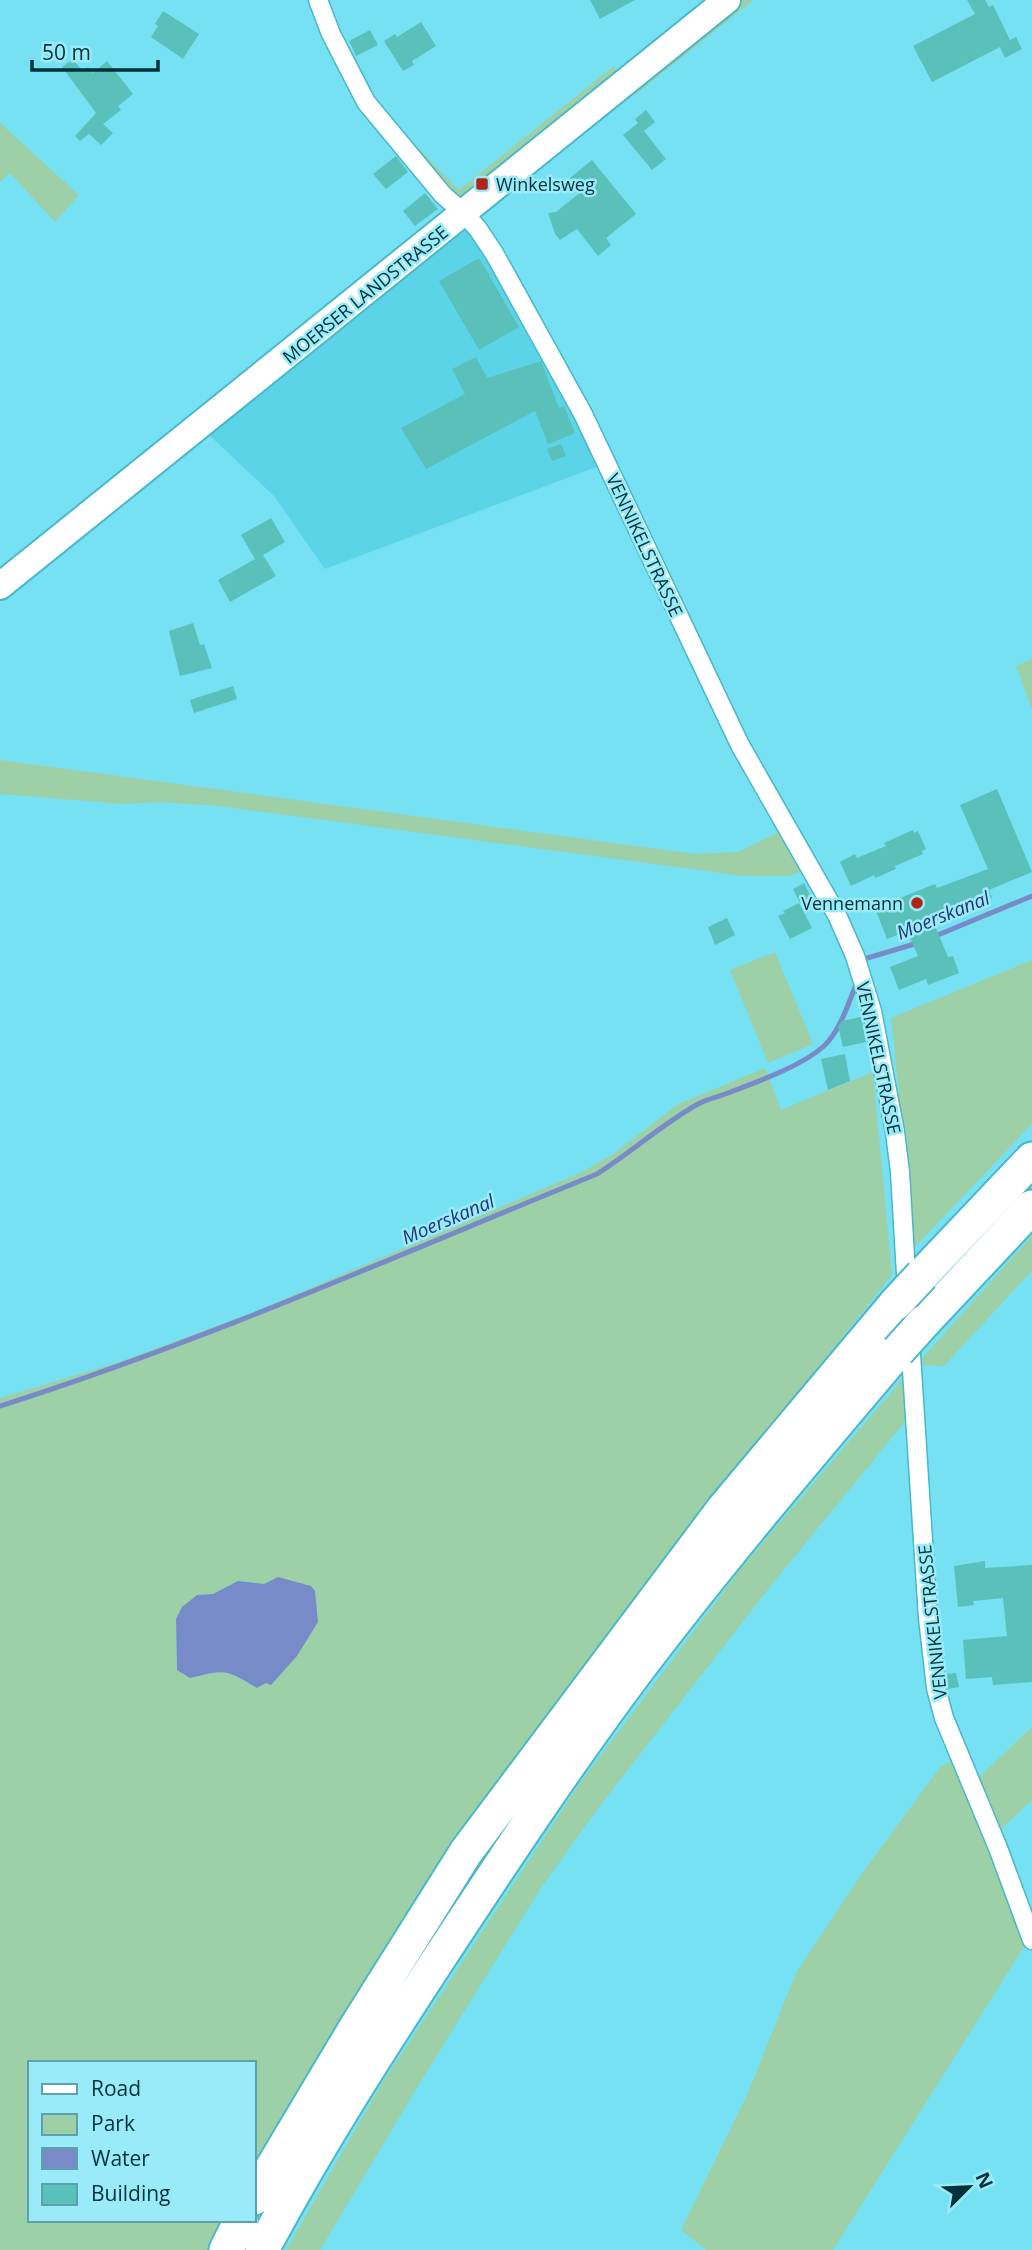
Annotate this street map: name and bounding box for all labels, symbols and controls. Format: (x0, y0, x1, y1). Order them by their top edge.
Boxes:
scale bar (32, 28, 158, 72)
text: 50 m (42, 38, 91, 66)
place label: Winkelsweg (496, 172, 595, 196)
marker: Winkelsweg (474, 176, 490, 192)
street label: MOERSER LANDSTRASSE (277, 220, 453, 368)
street label: VENNIKELSTRASSE (601, 470, 689, 620)
water label: Moerskanal (893, 884, 995, 945)
place label: Vennemann (801, 891, 903, 915)
marker: Vennemann (909, 895, 925, 911)
street label: VENNIKELSTRASSE (851, 980, 907, 1136)
water label: Moerskanal (398, 1187, 499, 1250)
street label: VENNIKELSTRASSE (912, 1544, 952, 1700)
legend (28, 2061, 256, 2222)
text: Road (91, 2074, 141, 2102)
text: Park (91, 2109, 135, 2137)
text: Water (91, 2144, 150, 2172)
north arrow (934, 2152, 1004, 2222)
text: N (970, 2168, 1000, 2192)
text: Building (91, 2179, 170, 2207)

